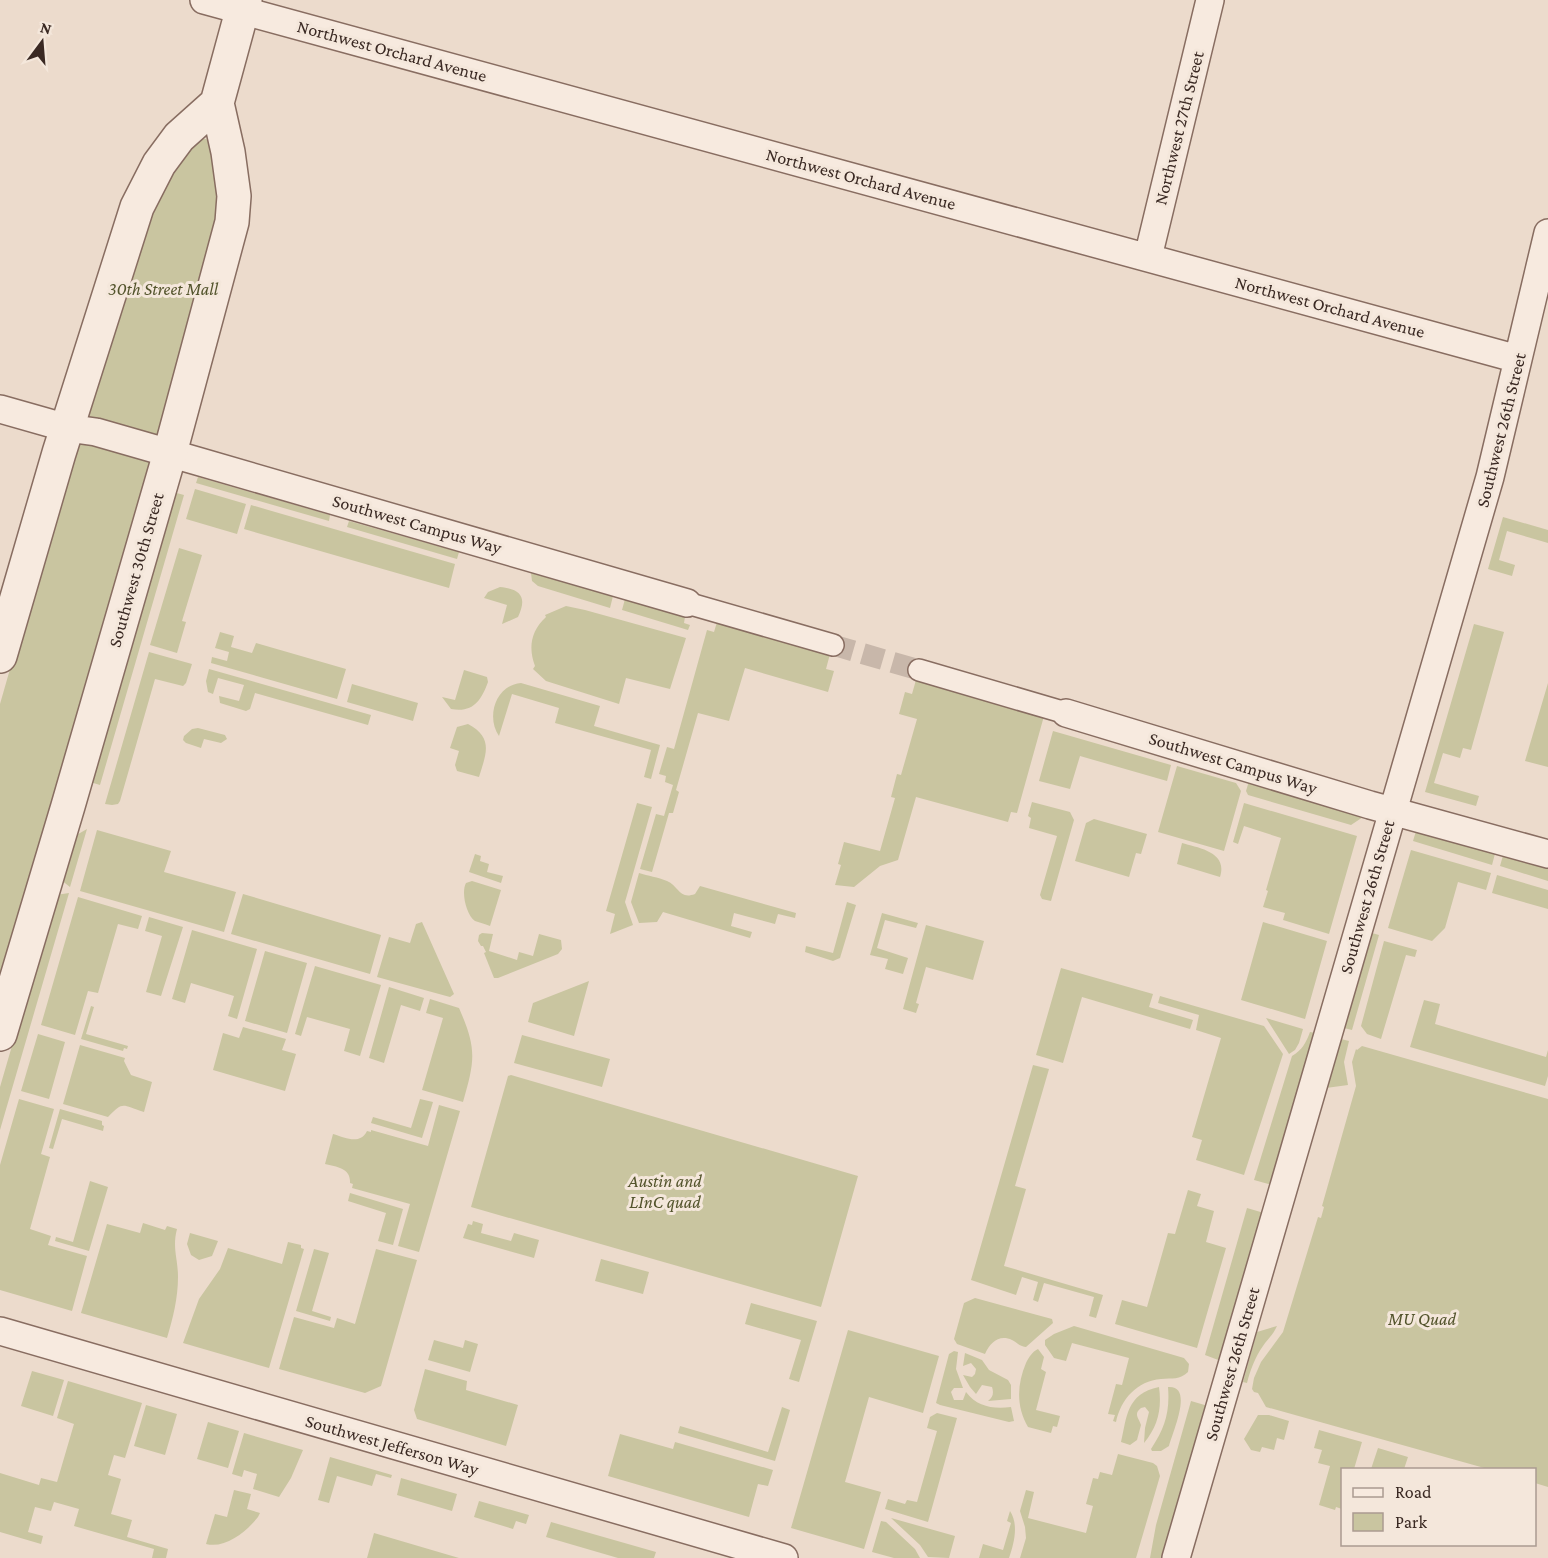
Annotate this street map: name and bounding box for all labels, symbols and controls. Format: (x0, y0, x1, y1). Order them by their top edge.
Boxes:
north arrow (12, 12, 72, 72)
street label: Northwest Orchard Avenue (295, 16, 489, 86)
text: N (38, 18, 54, 38)
street label: Northwest 27th Street (1150, 48, 1208, 207)
street label: Northwest Orchard Avenue (764, 144, 958, 214)
street label: Northwest Orchard Avenue (1233, 272, 1427, 342)
park label: 30th Street Mall (108, 279, 219, 299)
street label: Southwest 26th Street (1472, 350, 1530, 509)
street label: Southwest 30th Street (104, 489, 168, 650)
street label: Southwest Campus Way (330, 490, 504, 558)
street label: Southwest Campus Way (1146, 728, 1320, 798)
street label: Southwest 26th Street (1336, 817, 1399, 976)
park label: Austin and LInC quad (627, 1171, 702, 1212)
street label: Southwest 26th Street (1201, 1284, 1264, 1443)
park label: MU Quad (1387, 1309, 1457, 1329)
street label: Southwest Jefferson Way (303, 1411, 482, 1479)
legend (1341, 1468, 1536, 1546)
text: Road (1395, 1482, 1432, 1502)
text: Park (1395, 1512, 1427, 1532)

